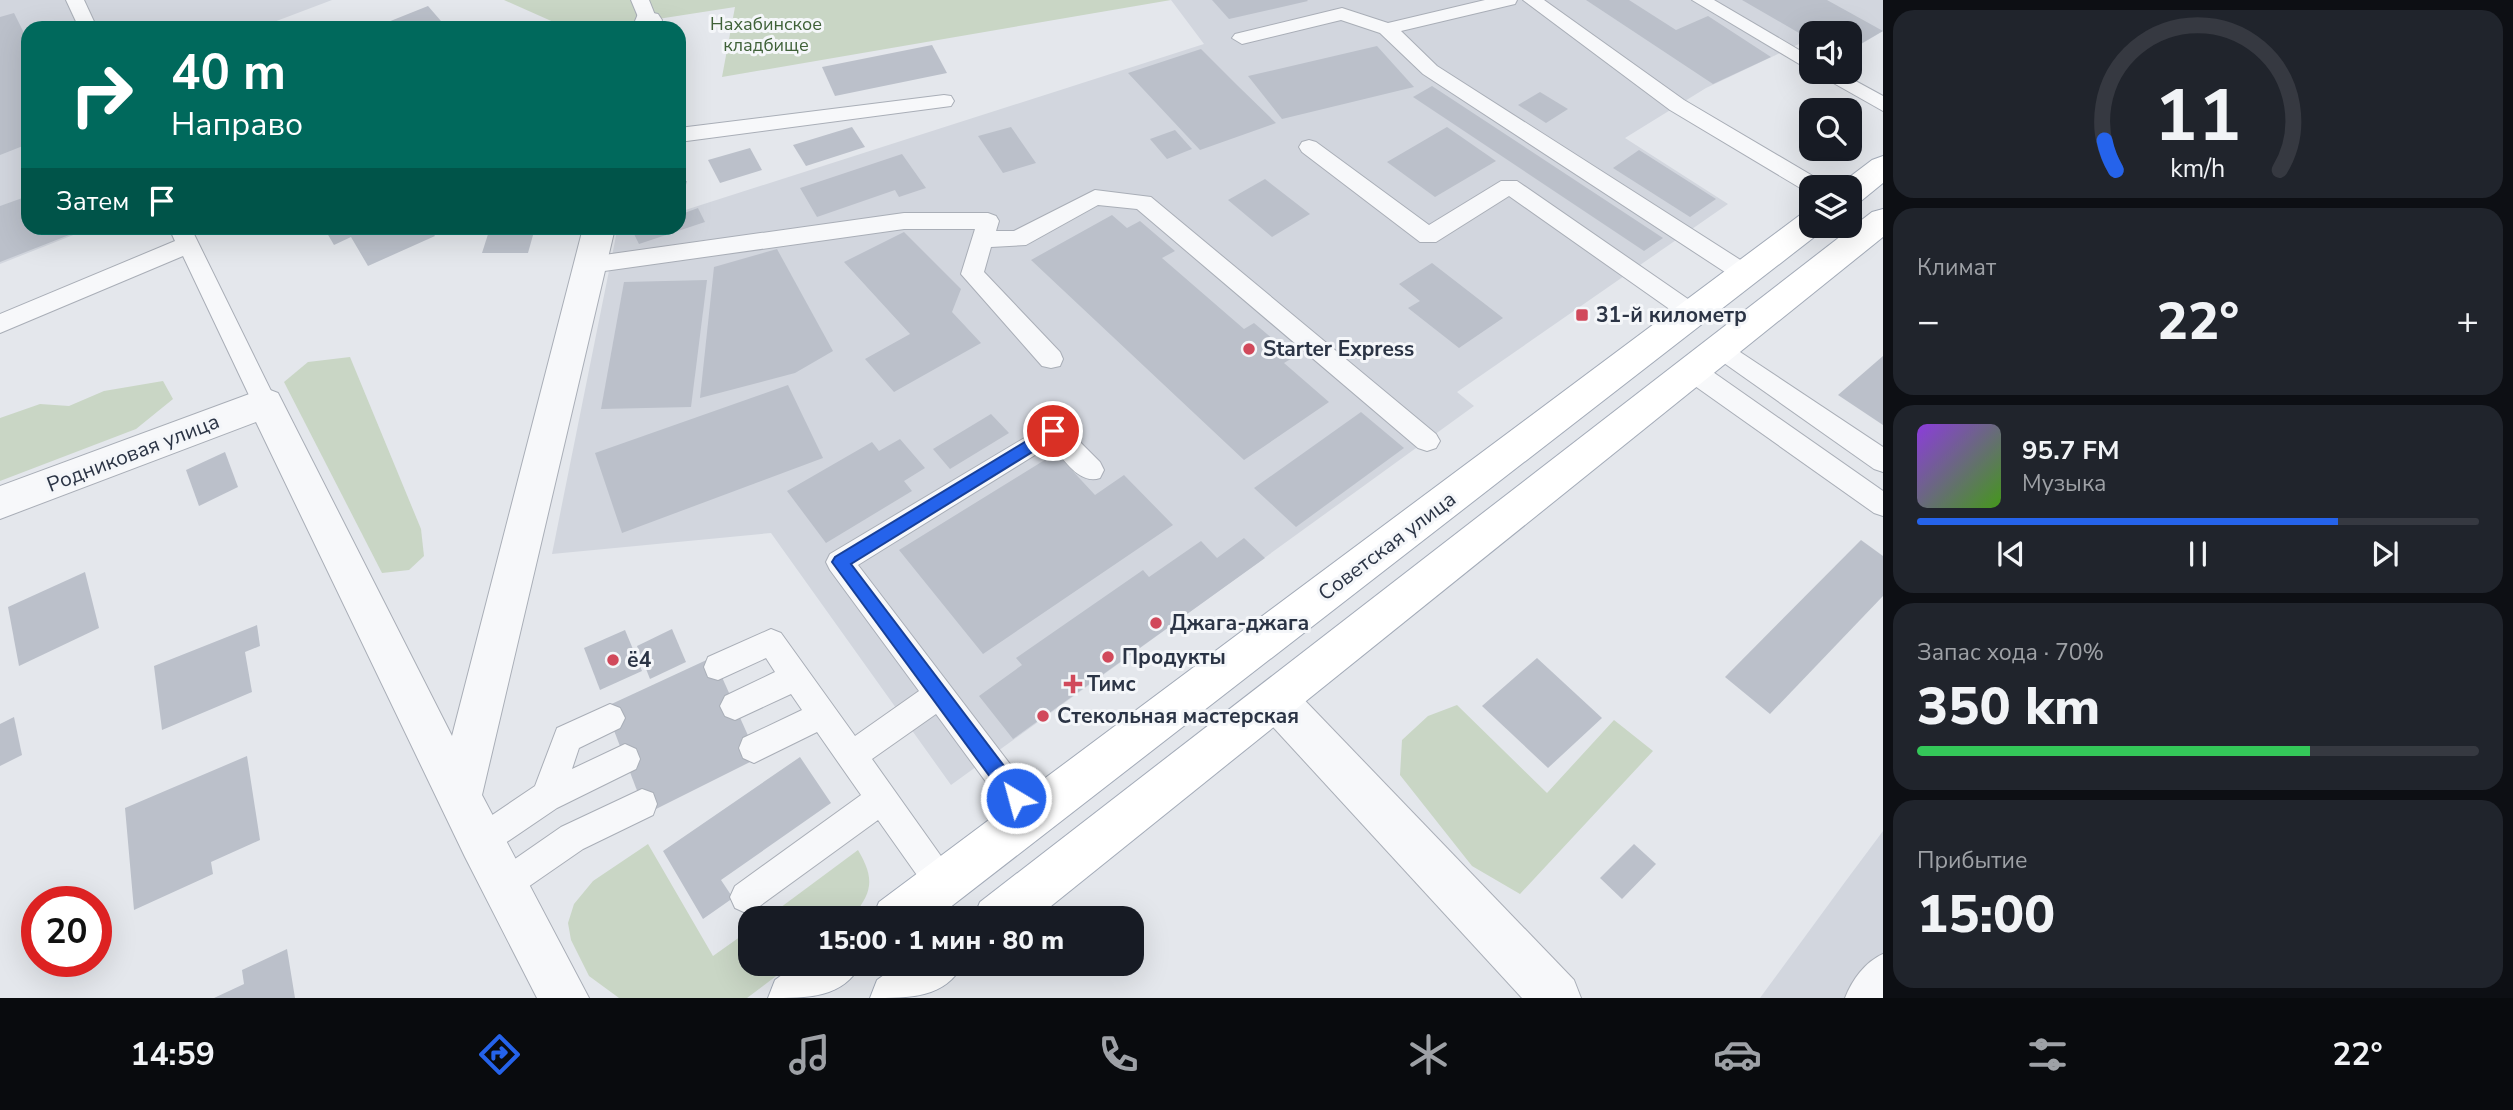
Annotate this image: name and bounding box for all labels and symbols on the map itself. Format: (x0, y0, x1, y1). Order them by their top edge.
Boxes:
park label: Нахабинское кладбище (710, 12, 822, 57)
place label: 31-й километр (1596, 301, 1747, 329)
marker: 31-й километр (1574, 307, 1590, 323)
place label: Starter Express (1263, 335, 1414, 363)
marker: Starter Express (1241, 341, 1257, 357)
pin (1023, 401, 1083, 461)
street label: Родниковая улица (43, 407, 223, 499)
street label: Советская улица (1312, 485, 1462, 607)
place label: Джага-джага (1170, 609, 1309, 637)
marker: Джага-джага (1148, 615, 1164, 631)
place label: Продукты (1122, 643, 1226, 671)
place label: ё4 (627, 646, 652, 674)
marker: Продукты (1100, 649, 1116, 665)
marker: ё4 (605, 652, 621, 668)
place label: Тимс (1087, 670, 1136, 698)
marker: Тимс (1065, 676, 1081, 692)
place label: Стекольная мастерская (1057, 702, 1299, 730)
marker: Стекольная мастерская (1035, 708, 1051, 724)
position arrow (979, 761, 1053, 835)
speed limit sign: 20 (21, 886, 112, 977)

